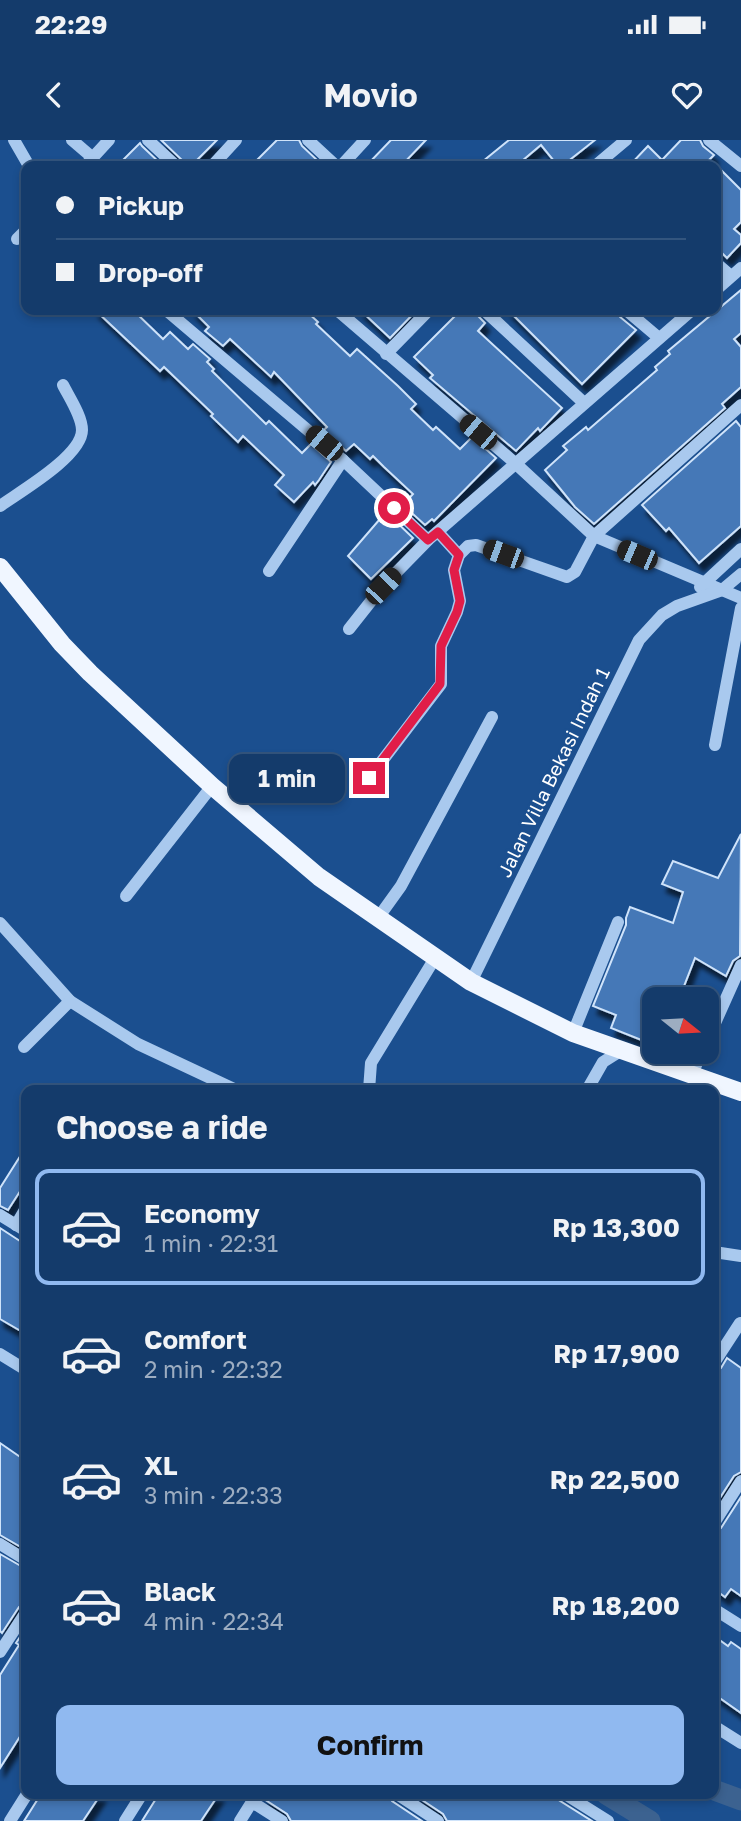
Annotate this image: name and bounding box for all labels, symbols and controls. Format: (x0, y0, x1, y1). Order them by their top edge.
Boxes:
text: 22:29 (35, 9, 107, 40)
icon: back (35, 76, 73, 114)
text: Movio (323, 76, 418, 114)
icon: heart (668, 76, 706, 114)
text: Pickup (98, 190, 184, 221)
text: Drop-off (98, 257, 203, 288)
car (456, 410, 501, 454)
car (302, 421, 347, 465)
route start (378, 492, 410, 524)
car (480, 537, 527, 571)
car (614, 537, 661, 573)
car (361, 564, 406, 608)
street label: Jalan Villa Bekasi Indah 1 (492, 663, 614, 881)
callout: 1 min (229, 754, 344, 802)
route end (353, 762, 385, 794)
text: 1 min (258, 764, 316, 792)
north arrow (642, 987, 719, 1064)
map controls (642, 987, 719, 1064)
text: Choose a ride (56, 1108, 268, 1146)
icon: car (60, 1196, 123, 1259)
text: Economy (144, 1198, 260, 1229)
text: Rp 13,300 (552, 1212, 680, 1243)
text: 1 min · 22:31 (144, 1229, 278, 1257)
icon: car (60, 1322, 123, 1385)
text: Comfort (144, 1324, 247, 1355)
text: Rp 17,900 (553, 1338, 680, 1369)
text: 2 min · 22:32 (144, 1355, 283, 1383)
icon: car (60, 1448, 123, 1511)
text: XL (144, 1450, 178, 1481)
text: Rp 22,500 (550, 1464, 680, 1495)
text: 3 min · 22:33 (144, 1481, 283, 1509)
icon: car (60, 1574, 123, 1637)
text: Black (144, 1576, 216, 1607)
text: Rp 18,200 (551, 1590, 680, 1621)
text: 4 min · 22:34 (144, 1607, 284, 1635)
button: Confirm (56, 1705, 684, 1785)

